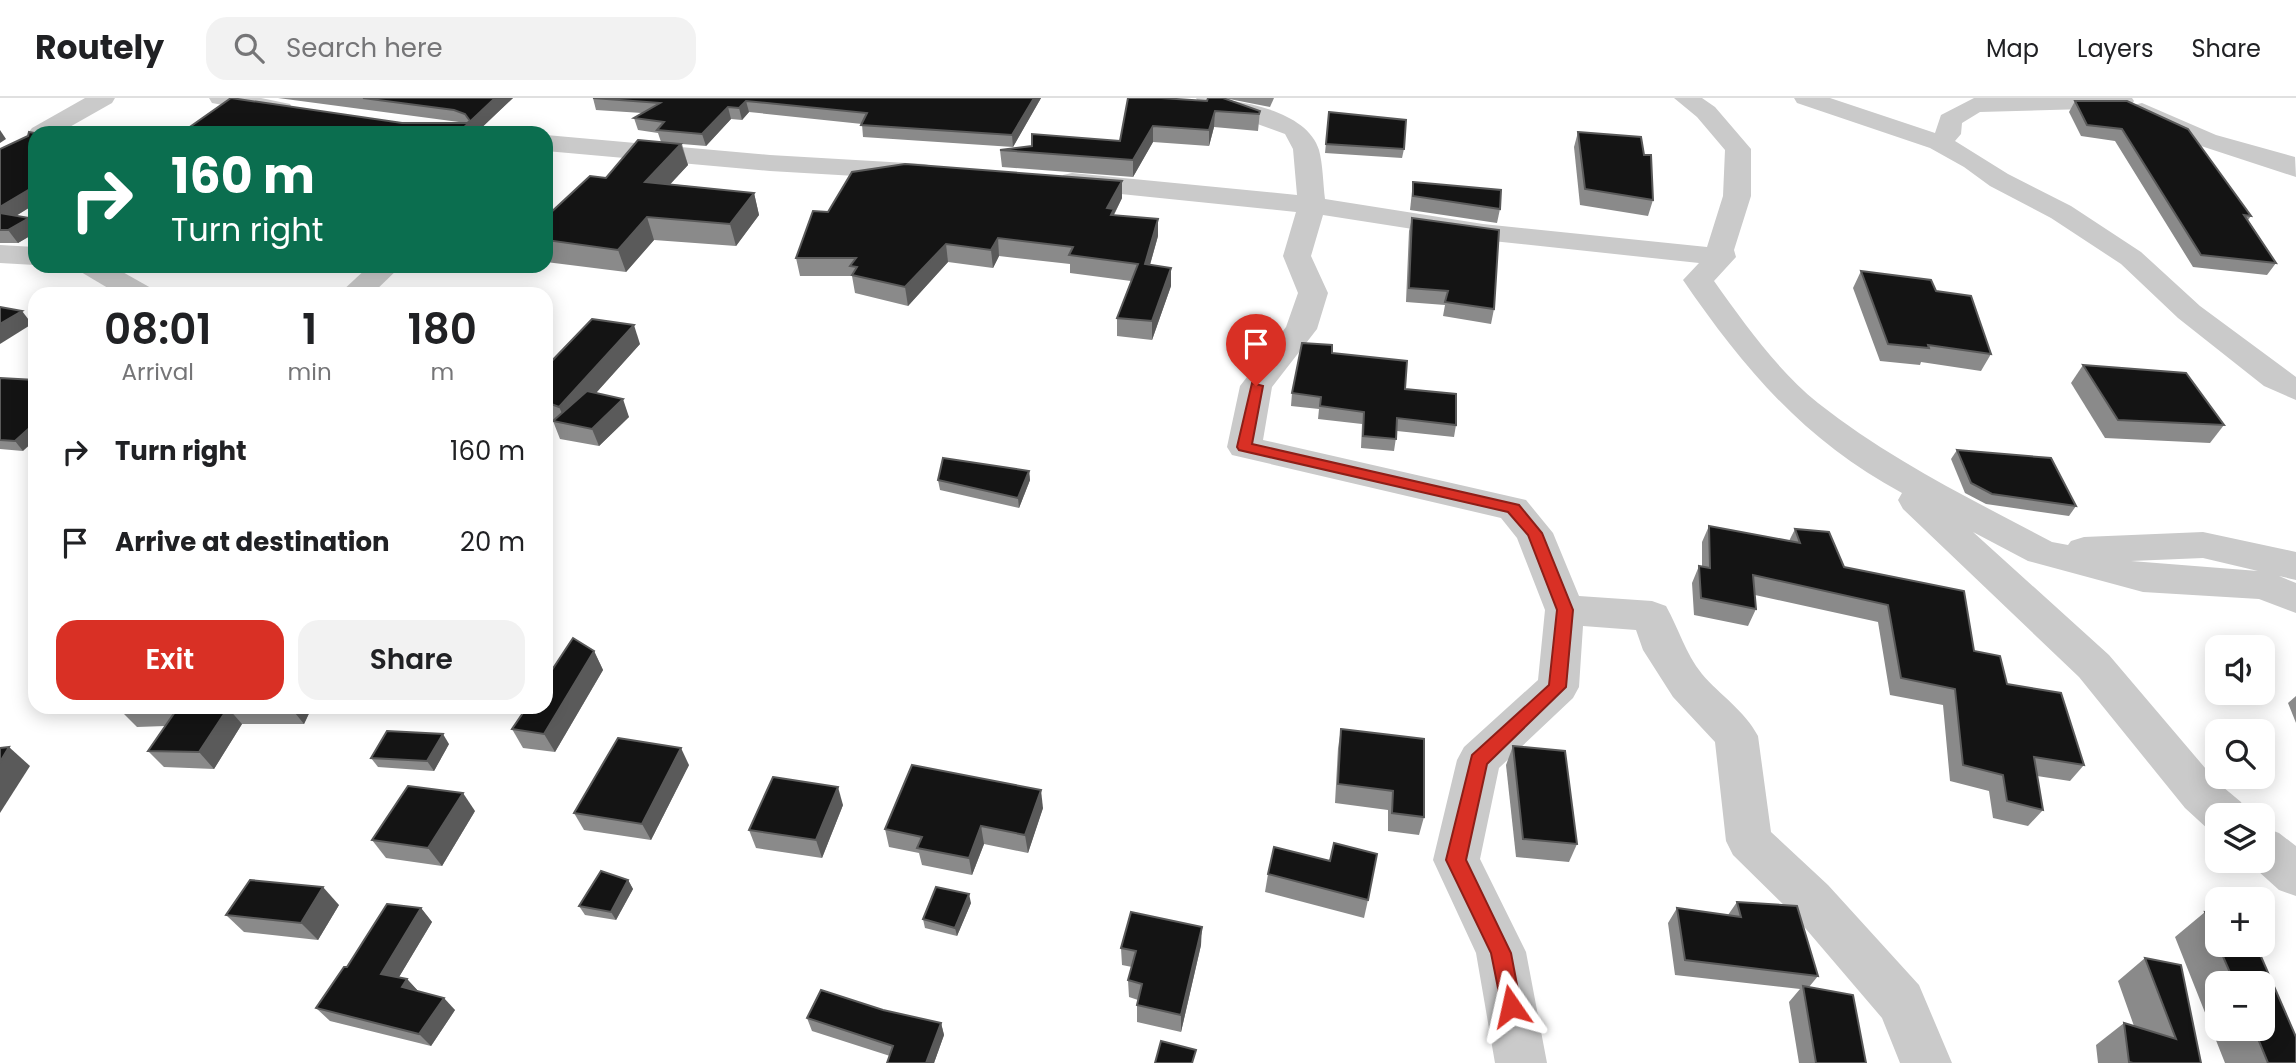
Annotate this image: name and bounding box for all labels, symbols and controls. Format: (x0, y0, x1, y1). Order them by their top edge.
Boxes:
search box (206, 17, 696, 80)
text: Routely (35, 24, 164, 71)
icon: search (230, 29, 268, 67)
text: Search here (286, 30, 443, 66)
text: Map (1986, 32, 2039, 65)
text: Layers (2077, 32, 2153, 65)
text: Share (2191, 32, 2261, 65)
text: 160 m (171, 142, 315, 210)
icon: right (56, 154, 147, 245)
text: Turn right (171, 207, 323, 252)
text: 08:01 (104, 300, 212, 359)
text: 1 (302, 300, 317, 359)
text: 180 (408, 300, 477, 359)
pin (1226, 314, 1286, 386)
icon: arrive (1237, 325, 1275, 363)
text: Arrival (122, 356, 194, 388)
text: min (288, 356, 332, 388)
text: m (430, 356, 454, 388)
icon: right (56, 433, 94, 471)
text: Turn right (115, 433, 247, 469)
text: 160 m (450, 433, 525, 469)
icon: arrive (56, 524, 94, 562)
text: Arrive at destination (115, 524, 390, 560)
text: 20 m (460, 524, 525, 560)
button: Exit (56, 620, 284, 700)
button: Share (298, 620, 525, 700)
map controls (2205, 635, 2275, 1041)
button: sound (2205, 635, 2275, 705)
button: search (2205, 719, 2275, 789)
button: layers (2205, 803, 2275, 873)
button: + (2205, 887, 2275, 957)
position arrow (1474, 969, 1548, 1043)
button: − (2205, 971, 2275, 1041)

